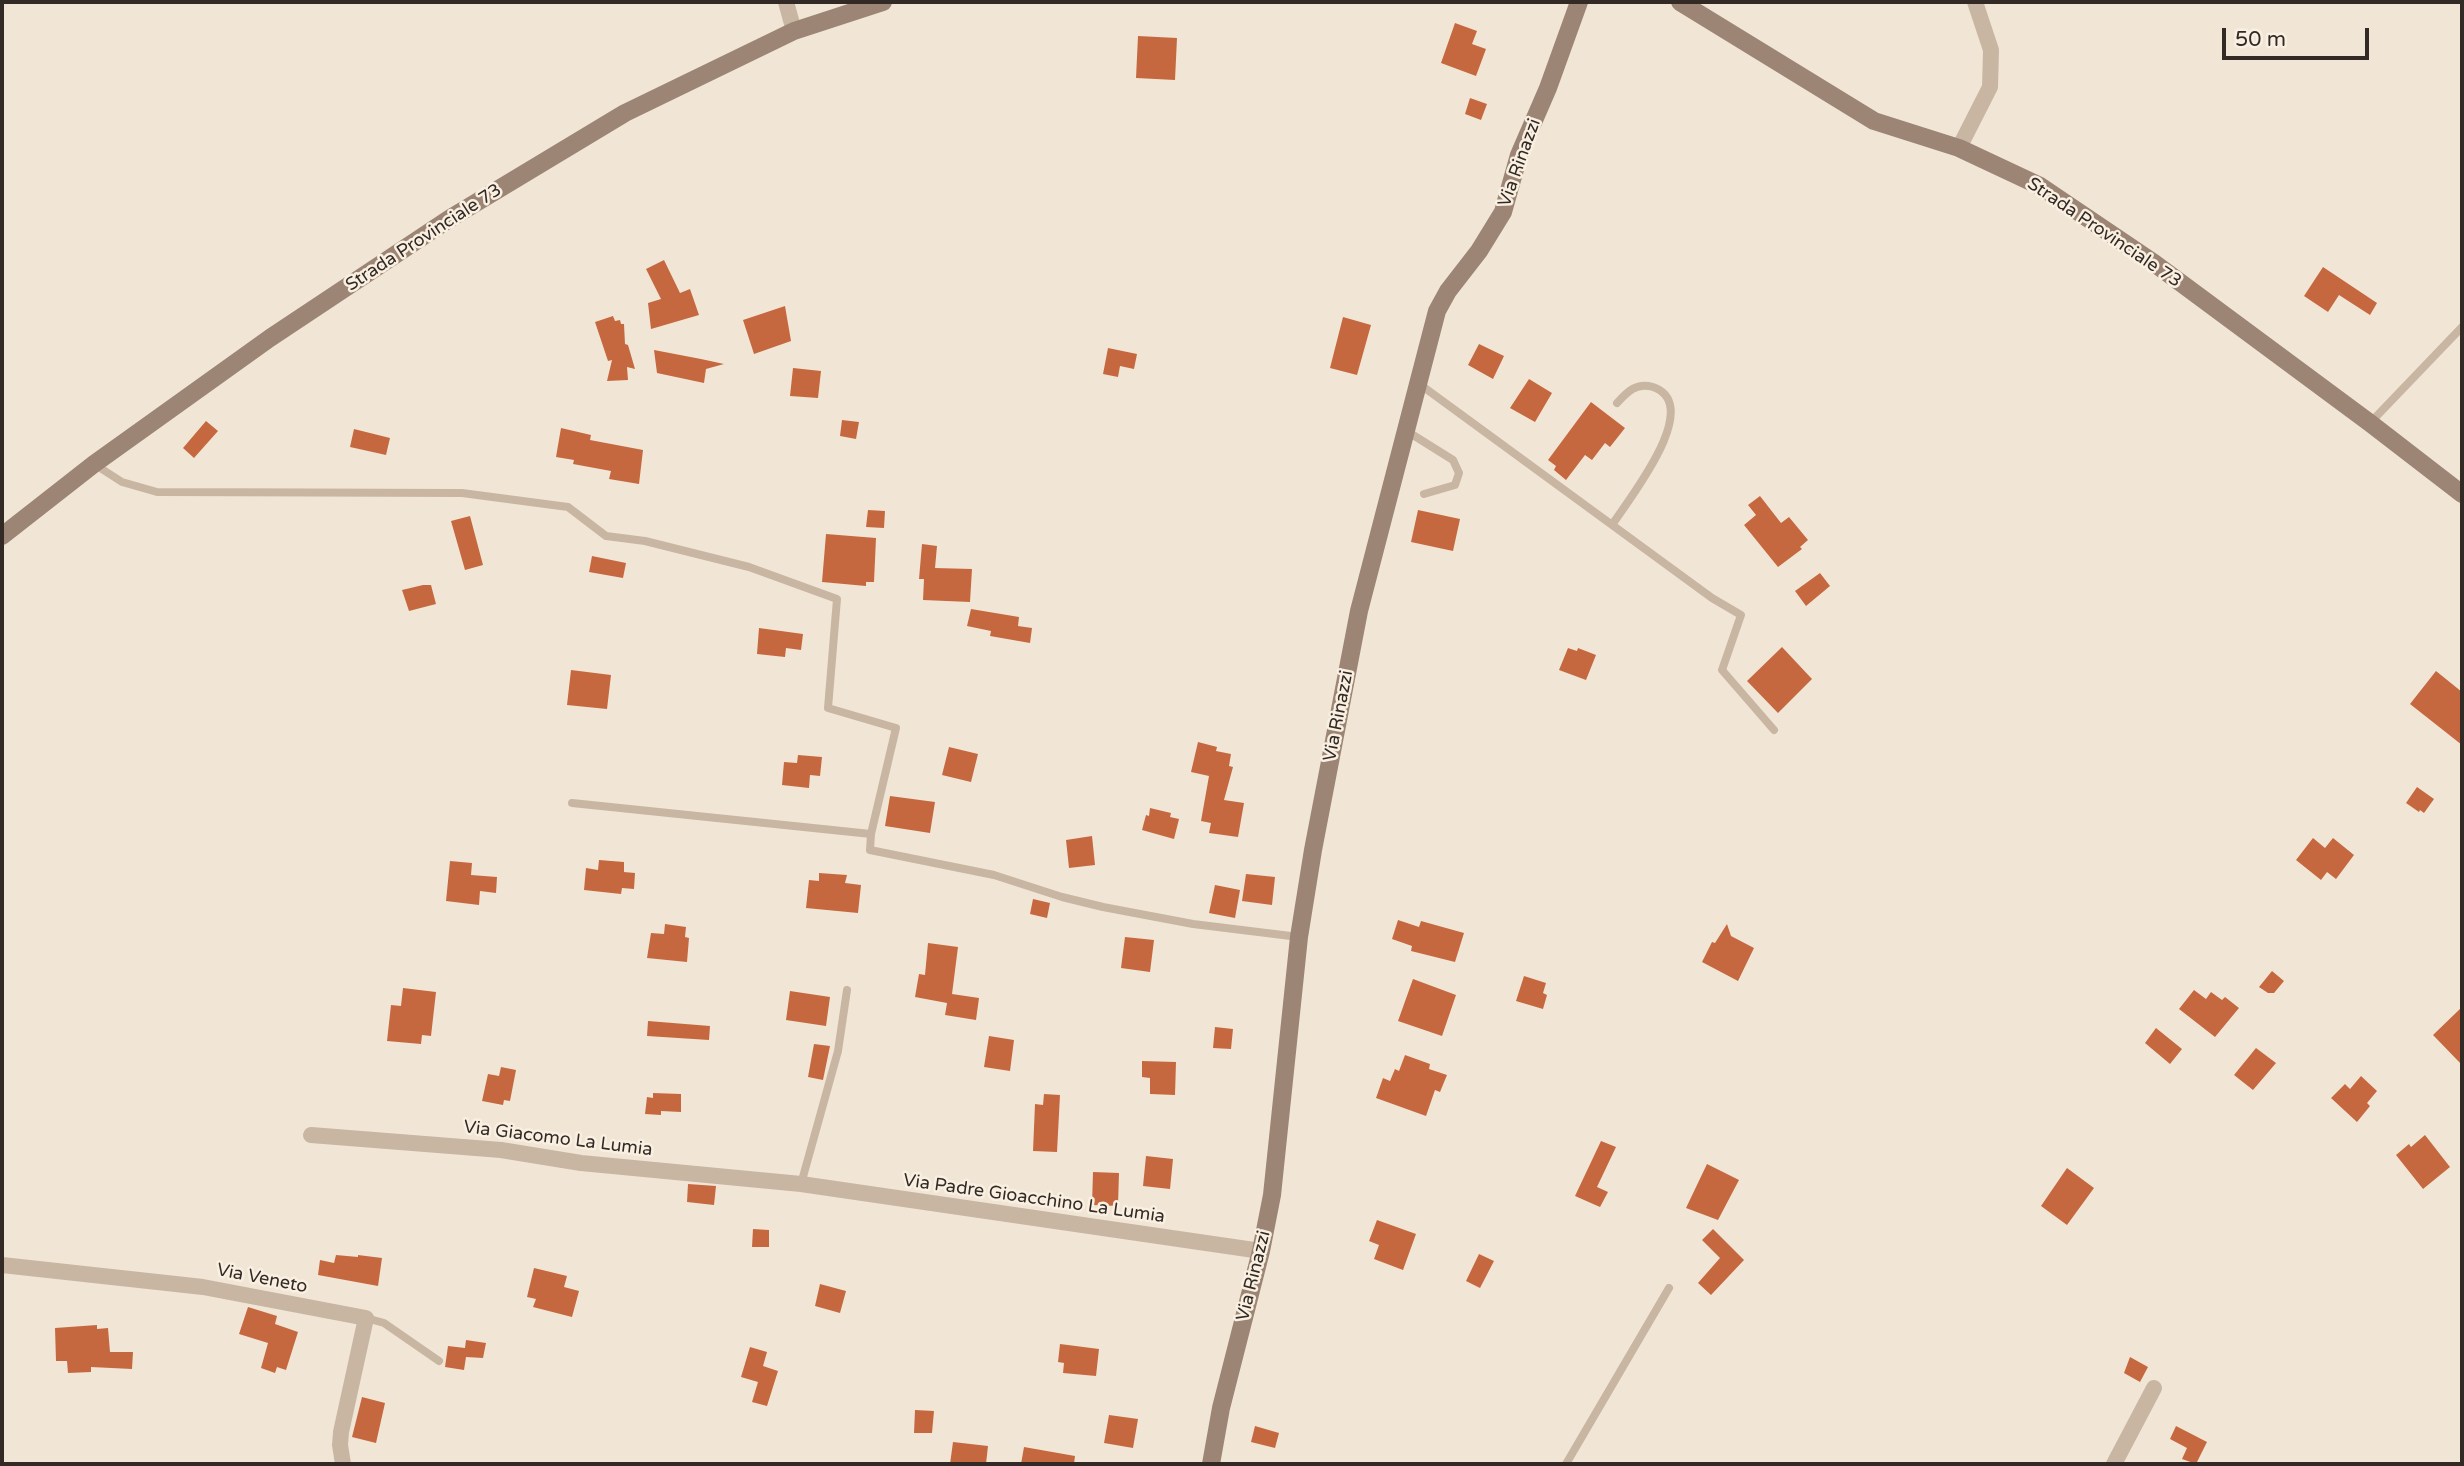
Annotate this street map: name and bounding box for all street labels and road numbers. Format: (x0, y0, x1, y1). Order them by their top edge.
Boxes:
street label: Via Rinazzi (1494, 116, 1546, 210)
street label: Strada Provinciale 73 (2023, 173, 2185, 293)
street label: Strada Provinciale 73 (342, 180, 506, 296)
street label: Via Rinazzi (1320, 669, 1358, 763)
street label: Via Giacomo La Lumia (462, 1117, 654, 1161)
street label: Via Padre Gioacchino La Lumia (902, 1170, 1166, 1228)
street label: Via Rinazzi (1232, 1229, 1276, 1323)
street label: Via Veneto (215, 1260, 309, 1298)

